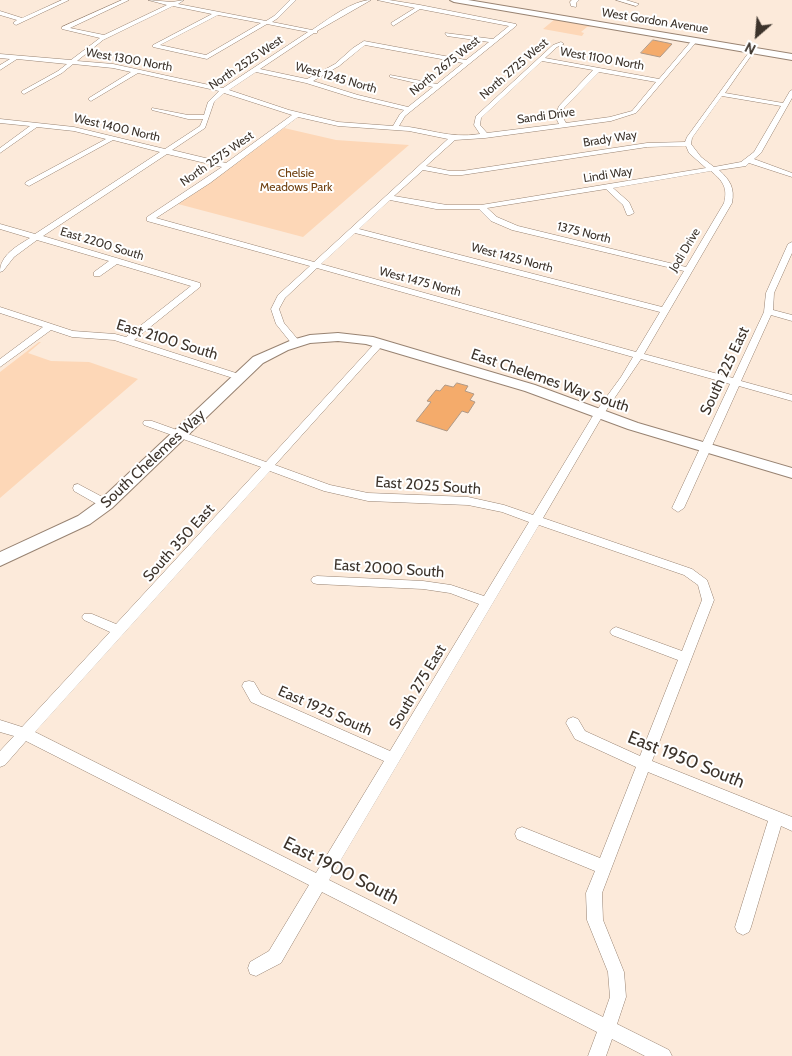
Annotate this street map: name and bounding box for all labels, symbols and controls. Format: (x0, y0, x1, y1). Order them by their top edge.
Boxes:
street label: West Gordon Avenue (601, 5, 709, 37)
north arrow (732, 10, 782, 60)
street label: North 2525 West (206, 33, 286, 93)
street label: North 2675 West (407, 33, 483, 99)
street label: North 2725 West (477, 35, 551, 103)
text: N (742, 38, 759, 59)
street label: West 1300 North (85, 45, 173, 75)
street label: West 1100 North (559, 45, 645, 73)
street label: West 1245 North (294, 59, 378, 97)
street label: Sandi Drive (516, 105, 576, 127)
street label: West 1400 North (72, 111, 162, 145)
street label: North 2575 West (178, 128, 256, 190)
street label: Brady Way (582, 128, 638, 150)
street label: Lindi Way (582, 164, 634, 186)
park label: Chelsie Meadows Park (260, 166, 332, 194)
street label: 1375 North (556, 219, 612, 247)
street label: East 2200 South (58, 224, 146, 264)
street label: Jodi Drive (666, 226, 704, 274)
street label: West 1425 North (469, 240, 555, 276)
street label: West 1475 North (378, 264, 462, 300)
street label: East 2100 South (114, 316, 220, 364)
street label: South 225 East (697, 324, 753, 418)
street label: East Chelemes Way South (468, 345, 632, 417)
street label: South Chelemes Way (97, 406, 209, 512)
street label: East 2025 South (375, 473, 481, 499)
street label: South 350 East (139, 500, 219, 586)
street label: East 2000 South (333, 556, 445, 582)
street label: South 275 East (386, 642, 450, 732)
street label: East 1925 South (275, 682, 375, 740)
street label: East 1950 South (624, 727, 748, 793)
street label: East 1900 South (279, 833, 403, 909)

